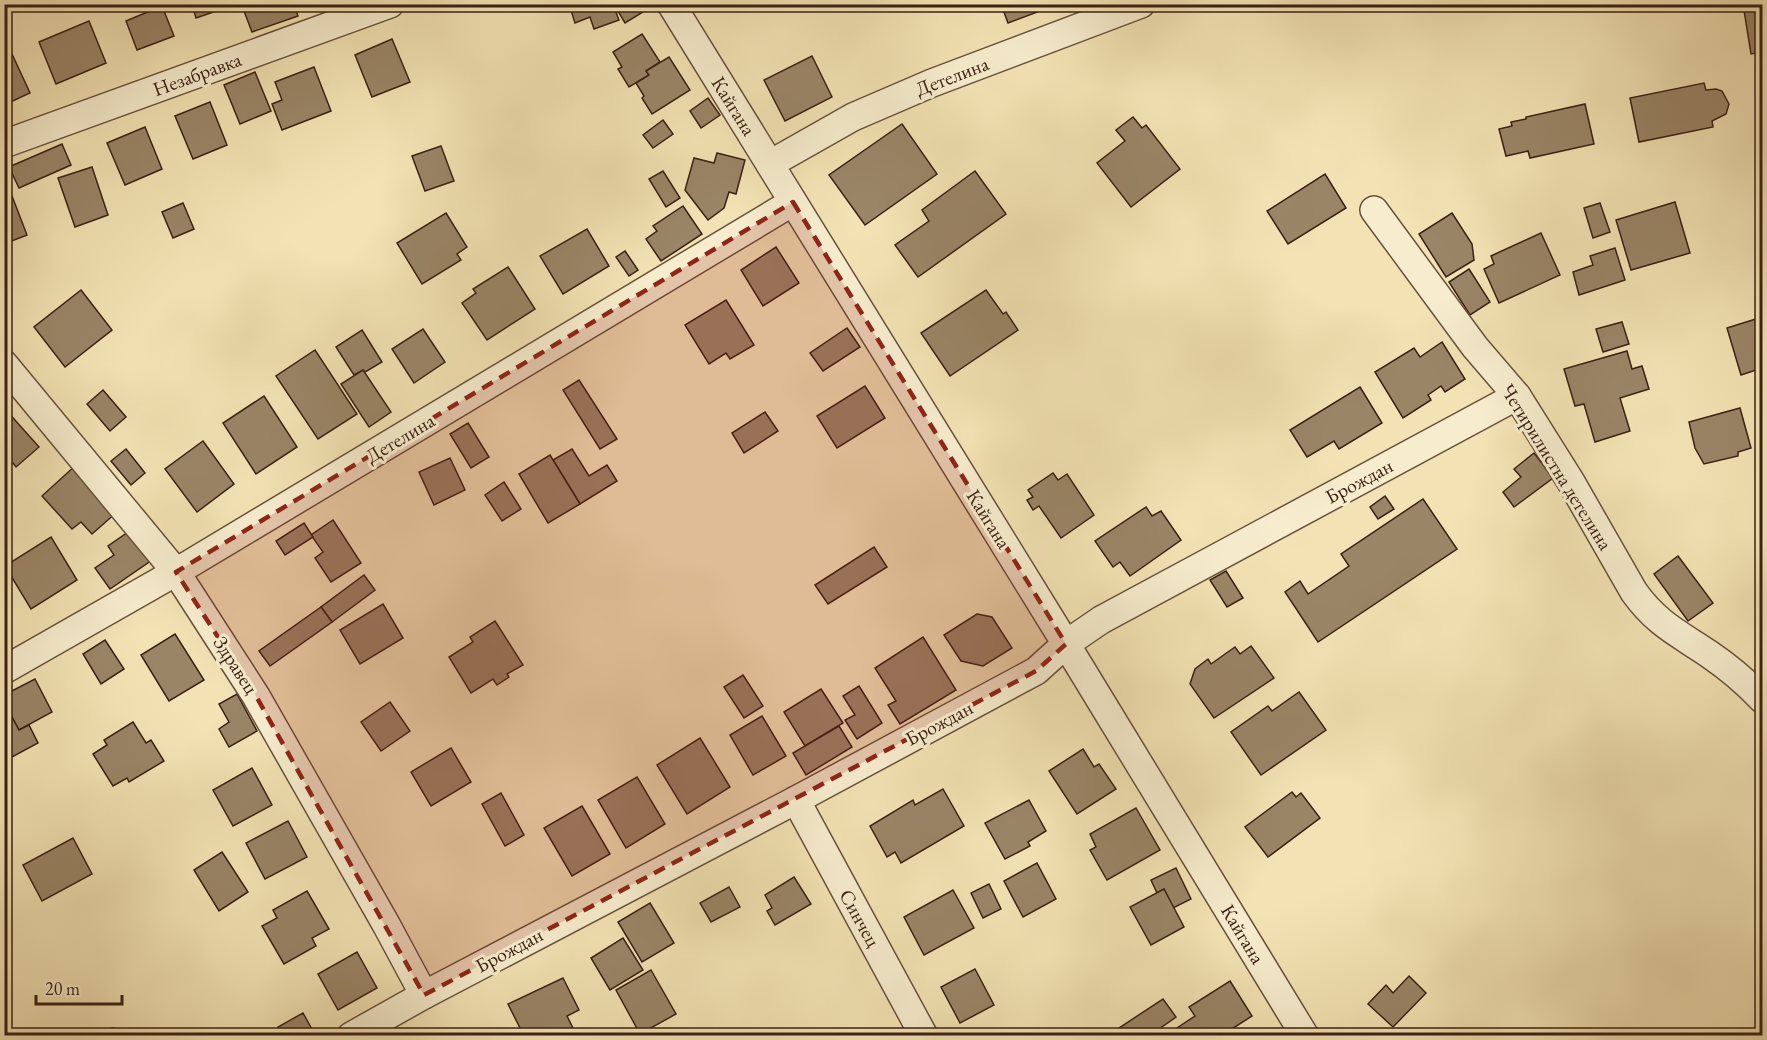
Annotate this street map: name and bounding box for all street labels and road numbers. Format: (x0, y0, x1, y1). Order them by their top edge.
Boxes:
street label: Незабравка (149, 46, 245, 102)
street label: Детелина (912, 50, 992, 102)
street label: Кайгана (706, 71, 762, 141)
street label: Четирилистна детелина (1495, 379, 1619, 555)
street label: Детелина (361, 407, 439, 469)
street label: Брождан (1321, 452, 1397, 510)
street label: Кайгана (961, 484, 1017, 554)
street label: Здравец (208, 631, 265, 699)
street label: Брождан (901, 694, 977, 752)
street label: Синчец (834, 884, 887, 952)
street label: Кайгана (1215, 899, 1271, 969)
street label: Брождан (471, 921, 547, 979)

